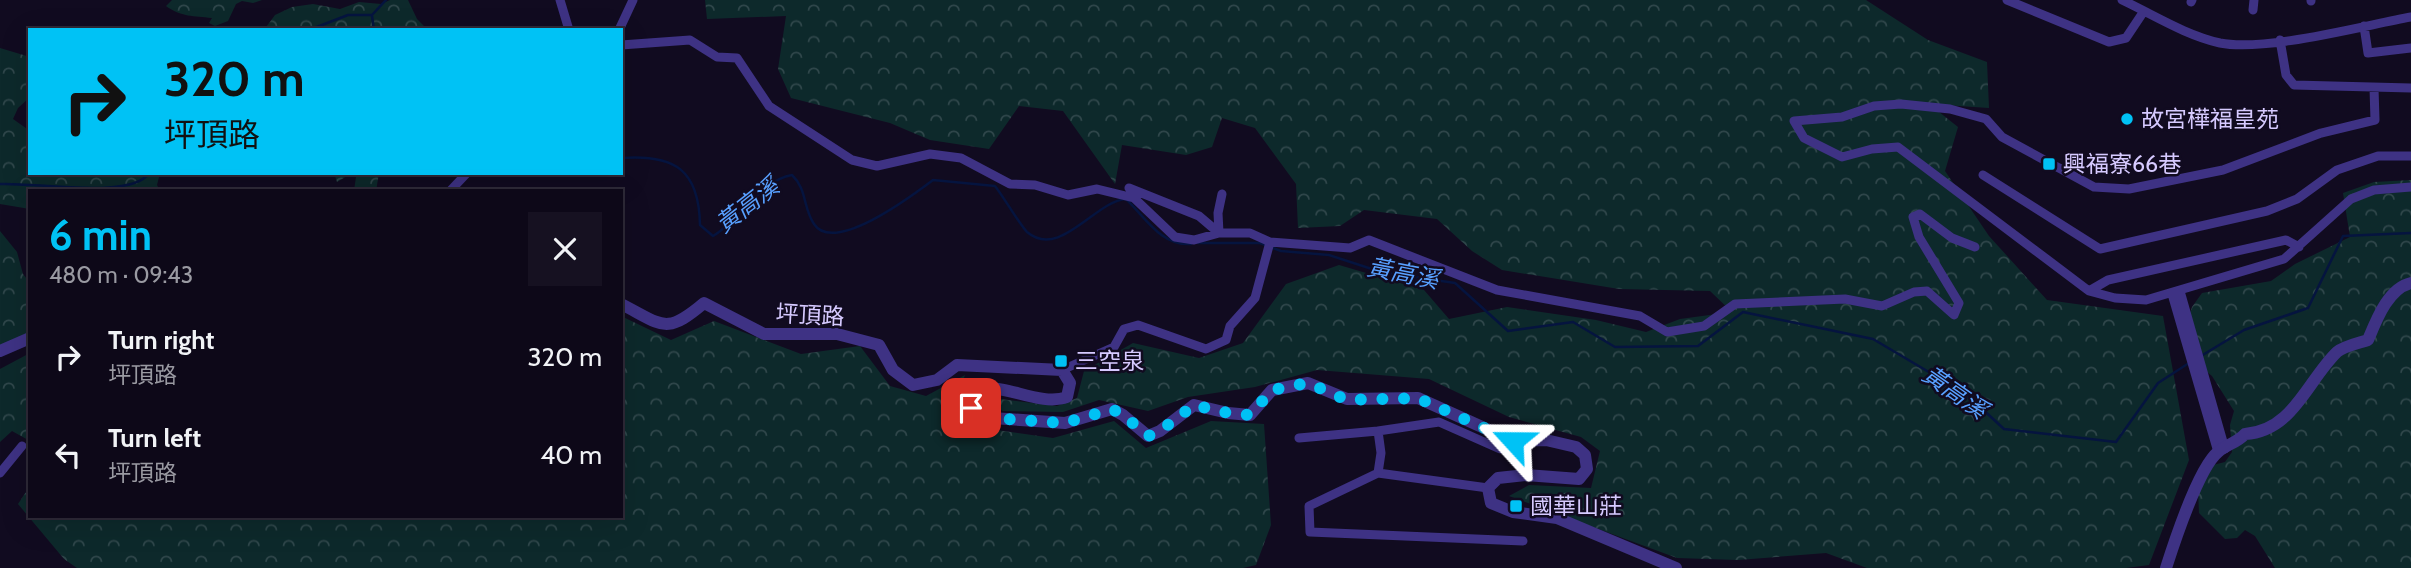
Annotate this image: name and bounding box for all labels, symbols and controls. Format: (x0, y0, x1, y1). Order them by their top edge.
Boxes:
text: 320 m (164, 49, 305, 108)
icon: right (49, 56, 140, 147)
place label: 故宮樺福皇苑 (2141, 105, 2279, 133)
marker: 故宮樺福皇苑 (2119, 111, 2135, 127)
text: 坪頂路 (164, 115, 260, 154)
place label: 興福寮66巷 (2063, 150, 2181, 178)
marker: 興福寮66巷 (2041, 156, 2057, 172)
water label: 黃高溪 (710, 170, 787, 239)
text: 6 min (49, 209, 152, 261)
button: close (528, 212, 602, 286)
water label: 黃高溪 (1365, 252, 1444, 295)
text: 480 m · 09:43 (49, 261, 193, 289)
street label: 坪頂路 (775, 299, 845, 331)
text: Turn right (108, 324, 214, 356)
icon: right (49, 338, 87, 376)
text: 320 m (528, 341, 602, 373)
place label: 三空泉 (1075, 347, 1144, 375)
marker: 三空泉 (1053, 353, 1069, 369)
water label: 黃高溪 (1917, 359, 1995, 426)
text: 坪頂路 (108, 361, 177, 389)
pin (941, 378, 1001, 438)
icon: arrive (952, 389, 990, 427)
position arrow (1476, 404, 1550, 478)
text: Turn left (108, 422, 201, 454)
icon: left (49, 436, 87, 474)
text: 40 m (540, 439, 602, 471)
text: 坪頂路 (108, 459, 177, 487)
place label: 國華山莊 (1530, 492, 1622, 520)
marker: 國華山莊 (1508, 498, 1524, 514)

